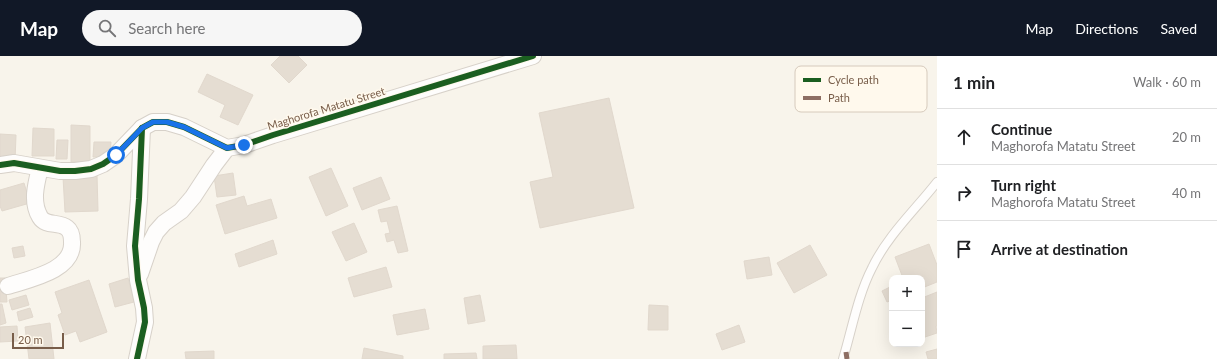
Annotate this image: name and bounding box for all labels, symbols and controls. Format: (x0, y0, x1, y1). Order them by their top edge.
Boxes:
search box (82, 10, 362, 46)
text: Map (20, 17, 58, 40)
icon: search (96, 17, 118, 39)
text: Search here (128, 19, 206, 37)
text: Map (1026, 20, 1053, 37)
text: Directions (1075, 20, 1138, 37)
text: Saved (1160, 20, 1197, 37)
legend (795, 66, 927, 112)
text: 1 min (953, 72, 995, 93)
text: Cycle path (828, 73, 879, 86)
text: Walk · 60 m (1133, 74, 1201, 90)
street label: Maghorofa Matatu Street (266, 84, 386, 132)
text: Path (828, 91, 850, 104)
text: Continue (991, 120, 1052, 138)
icon: ahead (953, 126, 975, 148)
text: 20 m (1172, 129, 1201, 145)
route end (235, 136, 253, 154)
text: Maghorofa Matatu Street (991, 138, 1135, 154)
route start (107, 146, 125, 164)
text: Turn right (991, 176, 1056, 194)
icon: right (953, 182, 975, 204)
text: 40 m (1172, 185, 1201, 201)
text: Maghorofa Matatu Street (991, 194, 1135, 210)
icon: arrive (953, 238, 975, 260)
text: Arrive at destination (991, 240, 1128, 258)
map controls (889, 275, 925, 347)
button: + (889, 275, 925, 311)
button: − (889, 311, 925, 347)
scale bar (12, 331, 64, 350)
text: 20 m (18, 333, 43, 346)

